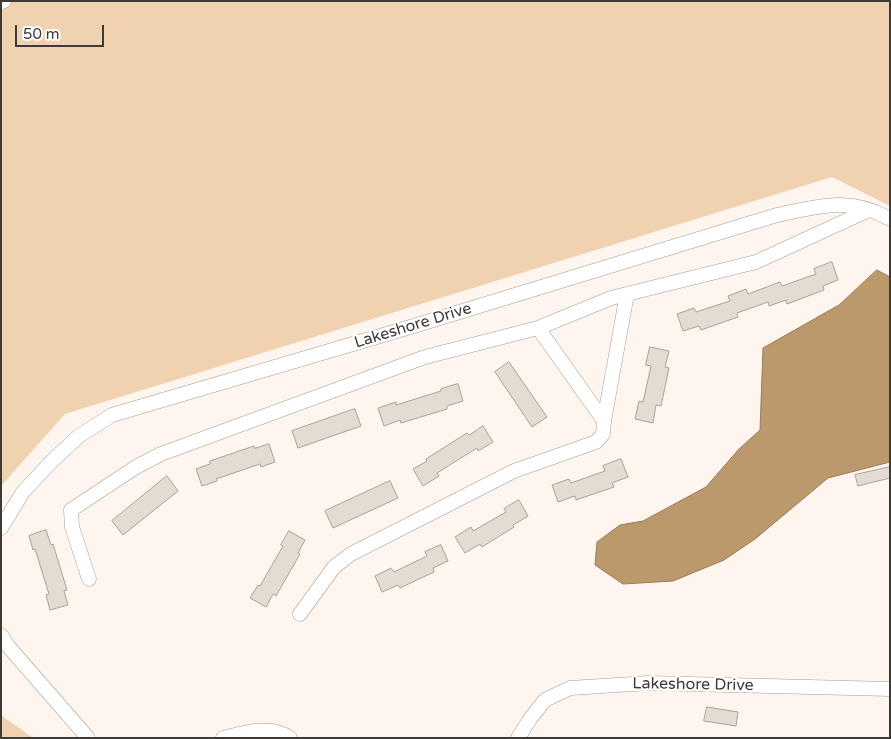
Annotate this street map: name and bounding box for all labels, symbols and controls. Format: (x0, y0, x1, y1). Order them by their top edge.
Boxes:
scale bar (18, 15, 106, 47)
text: 50 m (23, 25, 60, 43)
street label: Lakeshore Drive (352, 299, 474, 353)
street label: Lakeshore Drive (632, 674, 754, 696)

